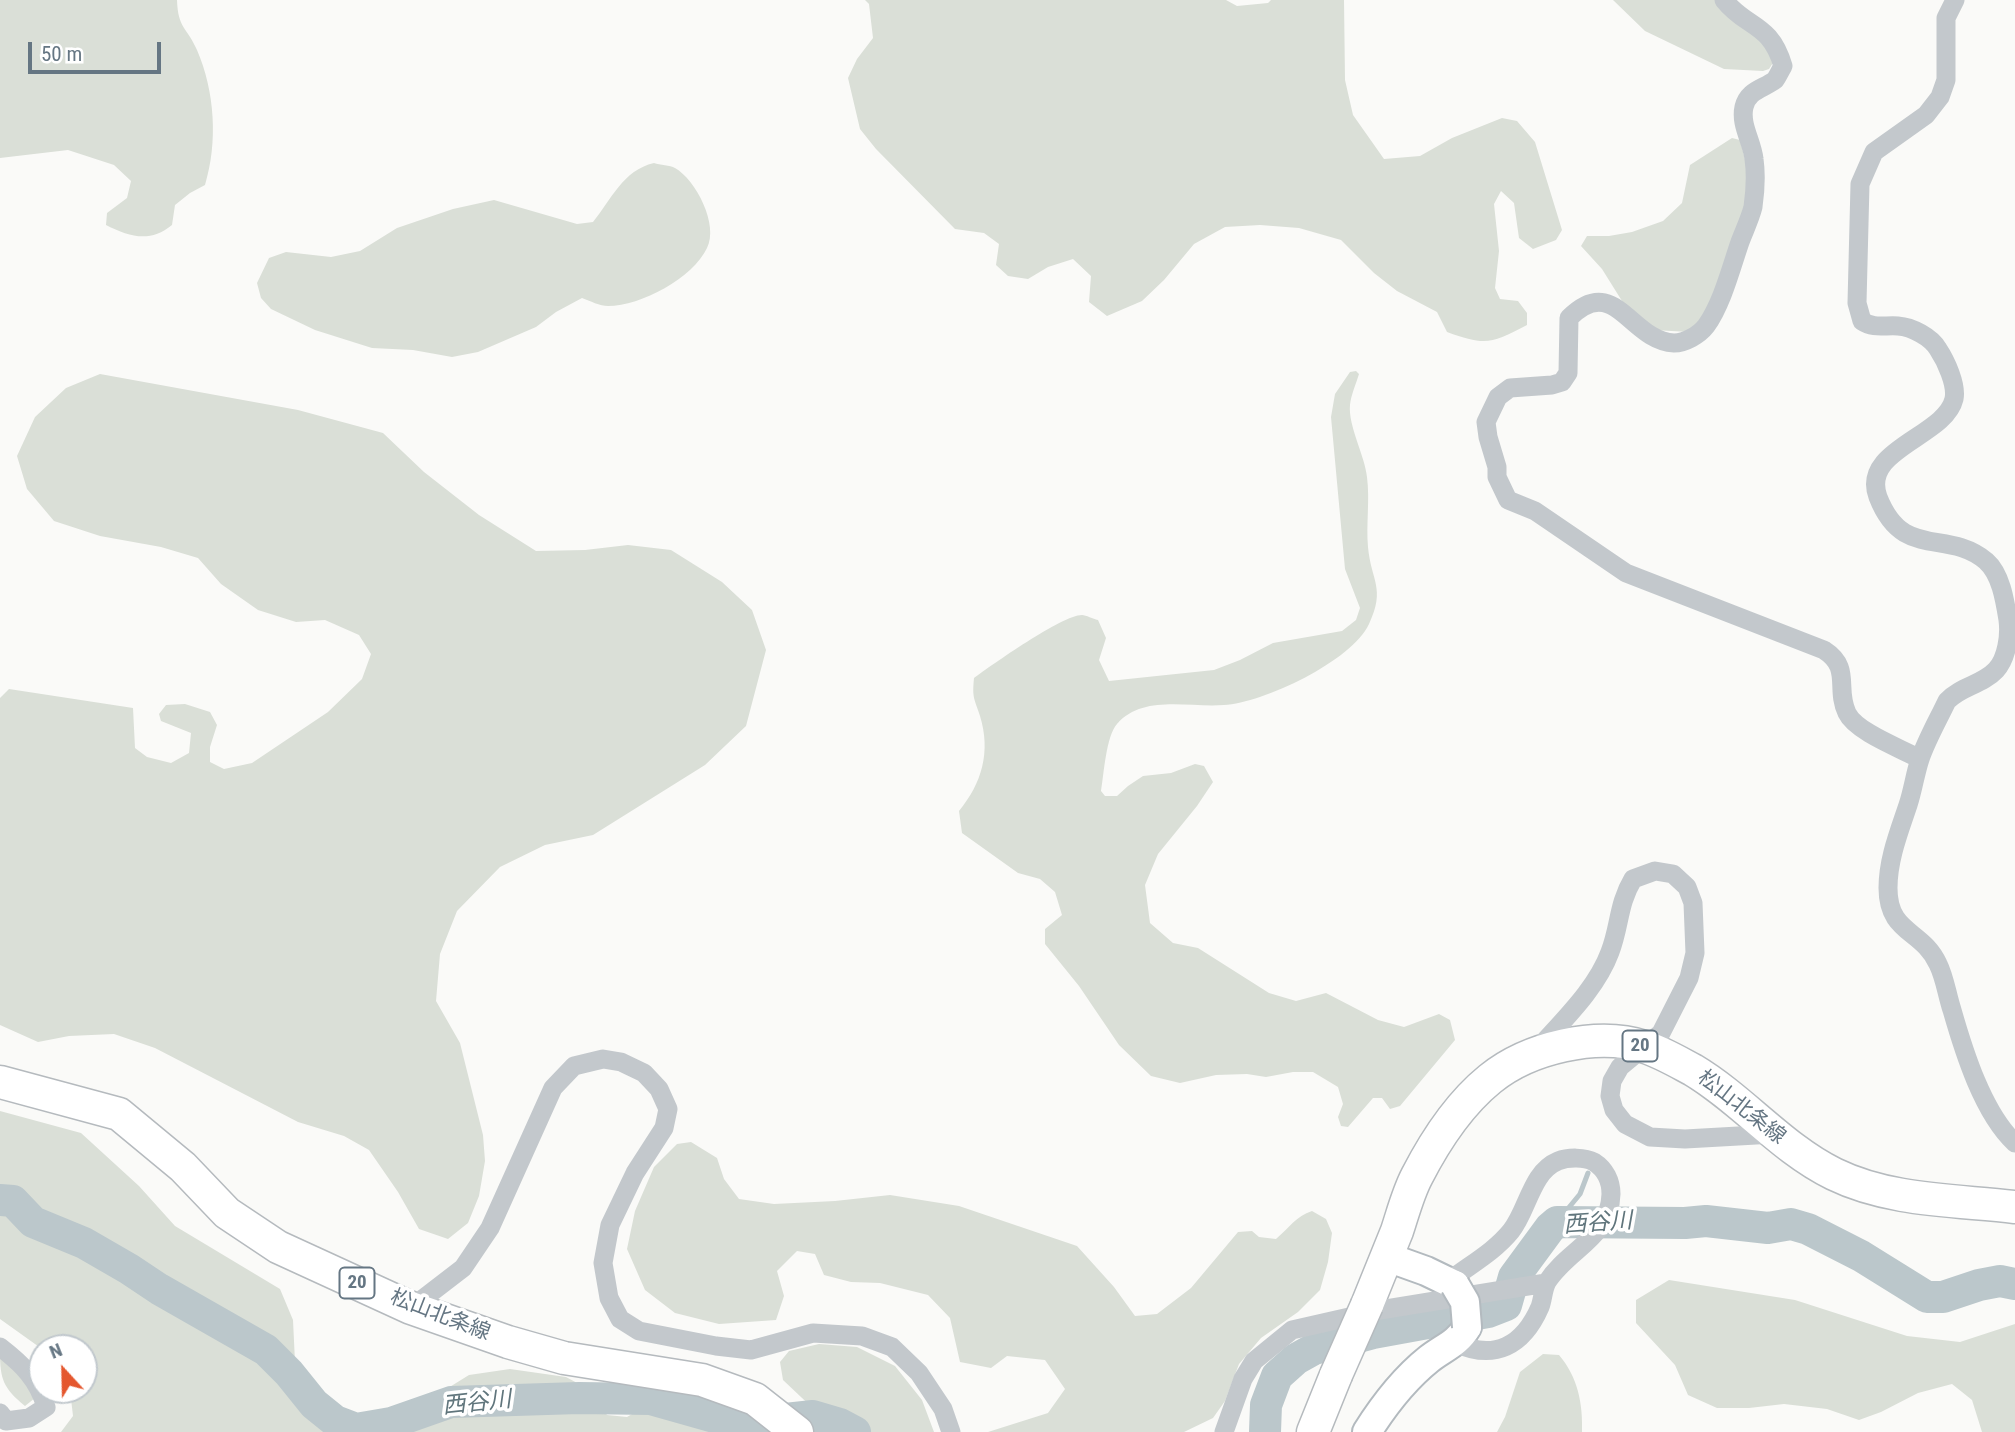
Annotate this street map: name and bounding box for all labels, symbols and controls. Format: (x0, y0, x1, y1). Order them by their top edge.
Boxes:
scale bar (32, 28, 164, 72)
text: 50 m (41, 42, 82, 66)
road number: 20 (1622, 1030, 1658, 1062)
street label: 松山北条線 (1692, 1066, 1790, 1150)
water label: 西谷川 (1563, 1208, 1633, 1240)
road number: 20 (340, 1268, 374, 1298)
street label: 松山北条線 (386, 1285, 494, 1347)
north arrow (28, 1334, 98, 1404)
text: N (46, 1338, 65, 1364)
water label: 西谷川 (441, 1387, 513, 1421)

